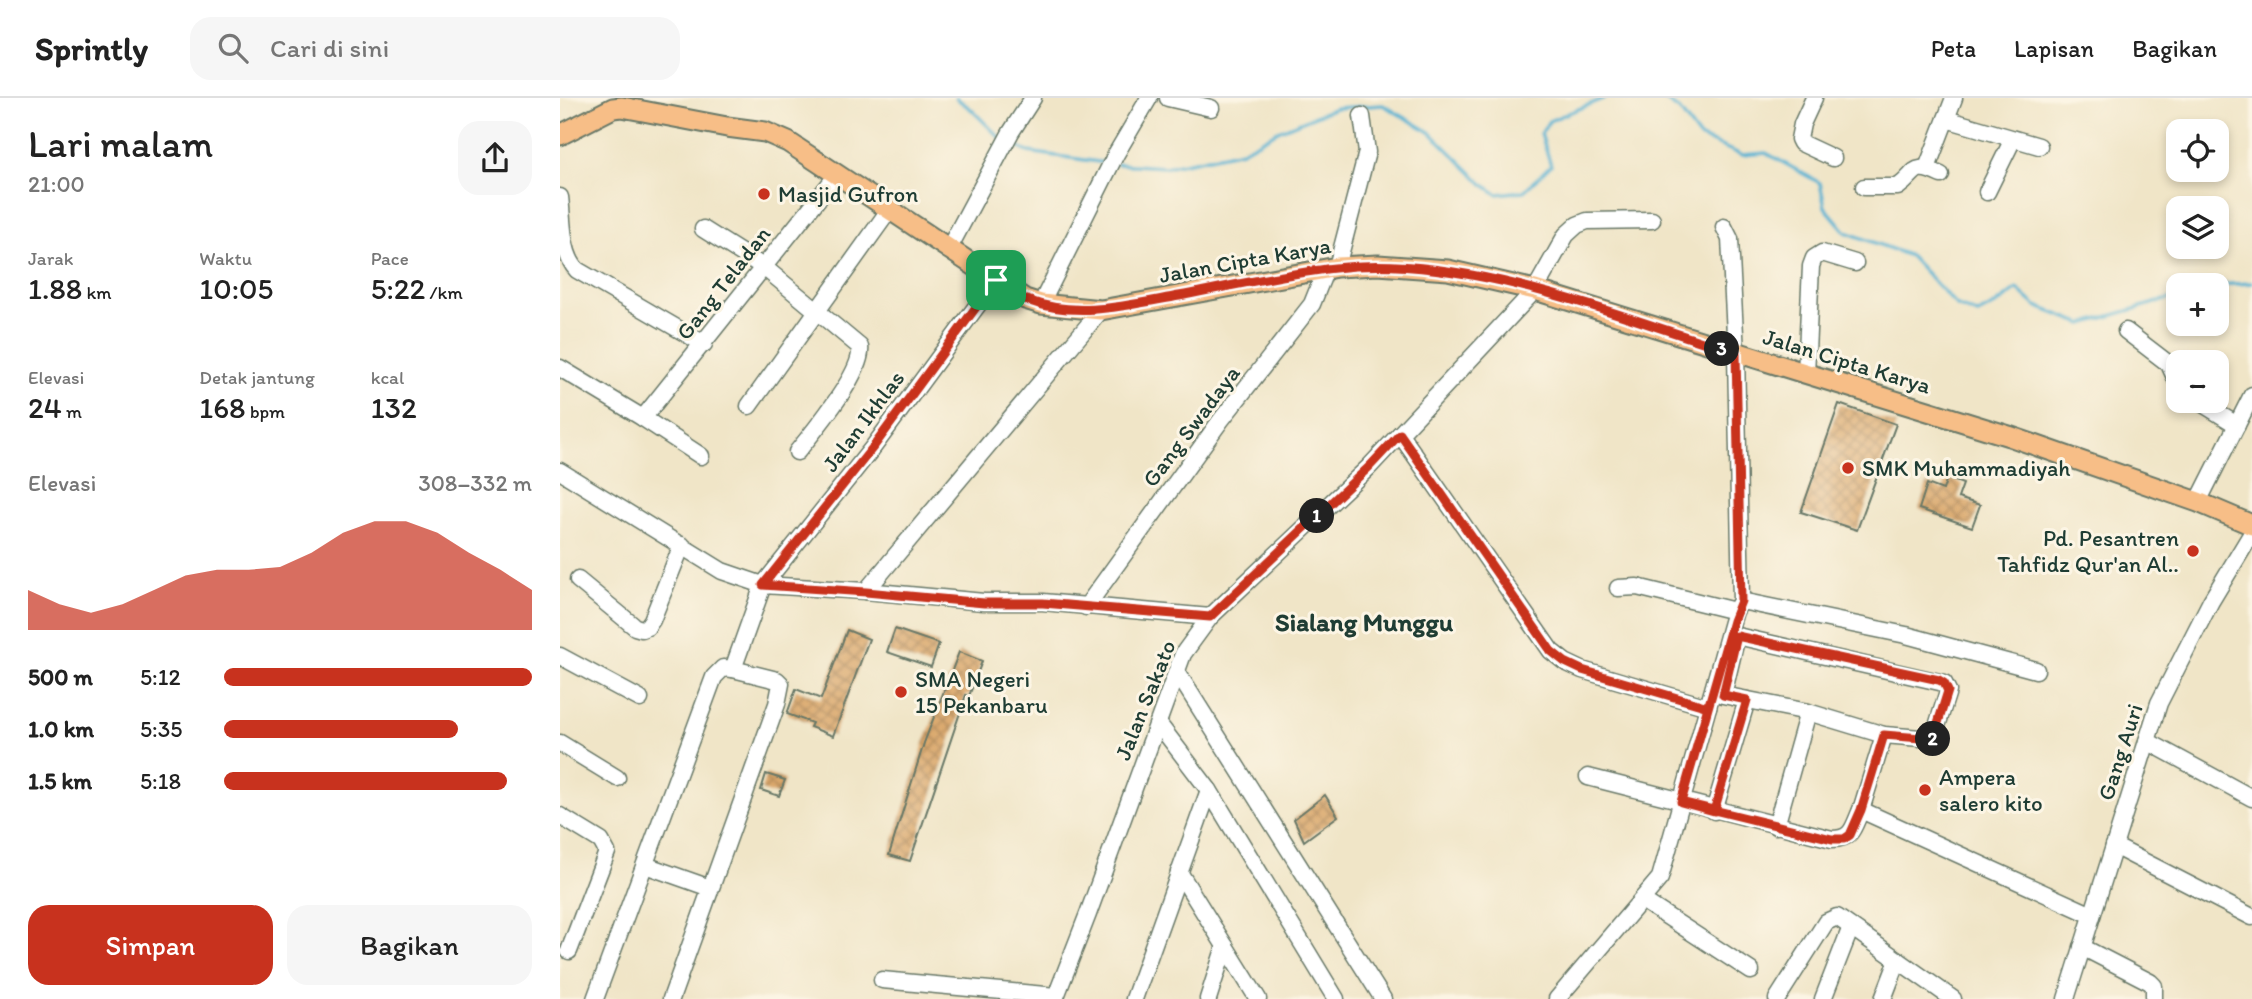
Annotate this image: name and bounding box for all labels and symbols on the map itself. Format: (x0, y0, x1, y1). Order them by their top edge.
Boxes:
place label: Masjid Gufron (778, 180, 918, 208)
marker: Masjid Gufron (756, 186, 772, 202)
street label: Gang Teladan (670, 220, 776, 346)
street label: Jalan Cipta Karya (1157, 231, 1333, 289)
pin (966, 250, 1026, 310)
street label: Jalan Cipta Karya (1760, 322, 1934, 400)
pin: 3 (1704, 331, 1740, 366)
street label: Gang Swadaya (1136, 360, 1246, 492)
street label: Jalan Ikhlas (816, 365, 910, 477)
place label: SMK Muhammadiyah (1862, 454, 2071, 482)
marker: SMK Muhammadiyah (1840, 460, 1856, 476)
pin: 1 (1300, 498, 1334, 534)
place label: Pd. Pesantren Tahfidz Qur'an Al.. (1997, 524, 2179, 578)
marker: Pd. Pesantren Tahfidz Qur'an Al.. (2185, 543, 2201, 559)
district label: Sialang Munggu (1275, 606, 1454, 638)
street label: Jalan Sakato (1108, 636, 1182, 764)
place label: SMA Negeri 15 Pekanbaru (915, 665, 1048, 719)
marker: SMA Negeri 15 Pekanbaru (893, 684, 909, 700)
street label: Gang Auri (2091, 700, 2149, 804)
pin: 2 (1916, 722, 1950, 756)
place label: Ampera salero kito (1939, 763, 2043, 817)
marker: Ampera salero kito (1917, 782, 1933, 798)

